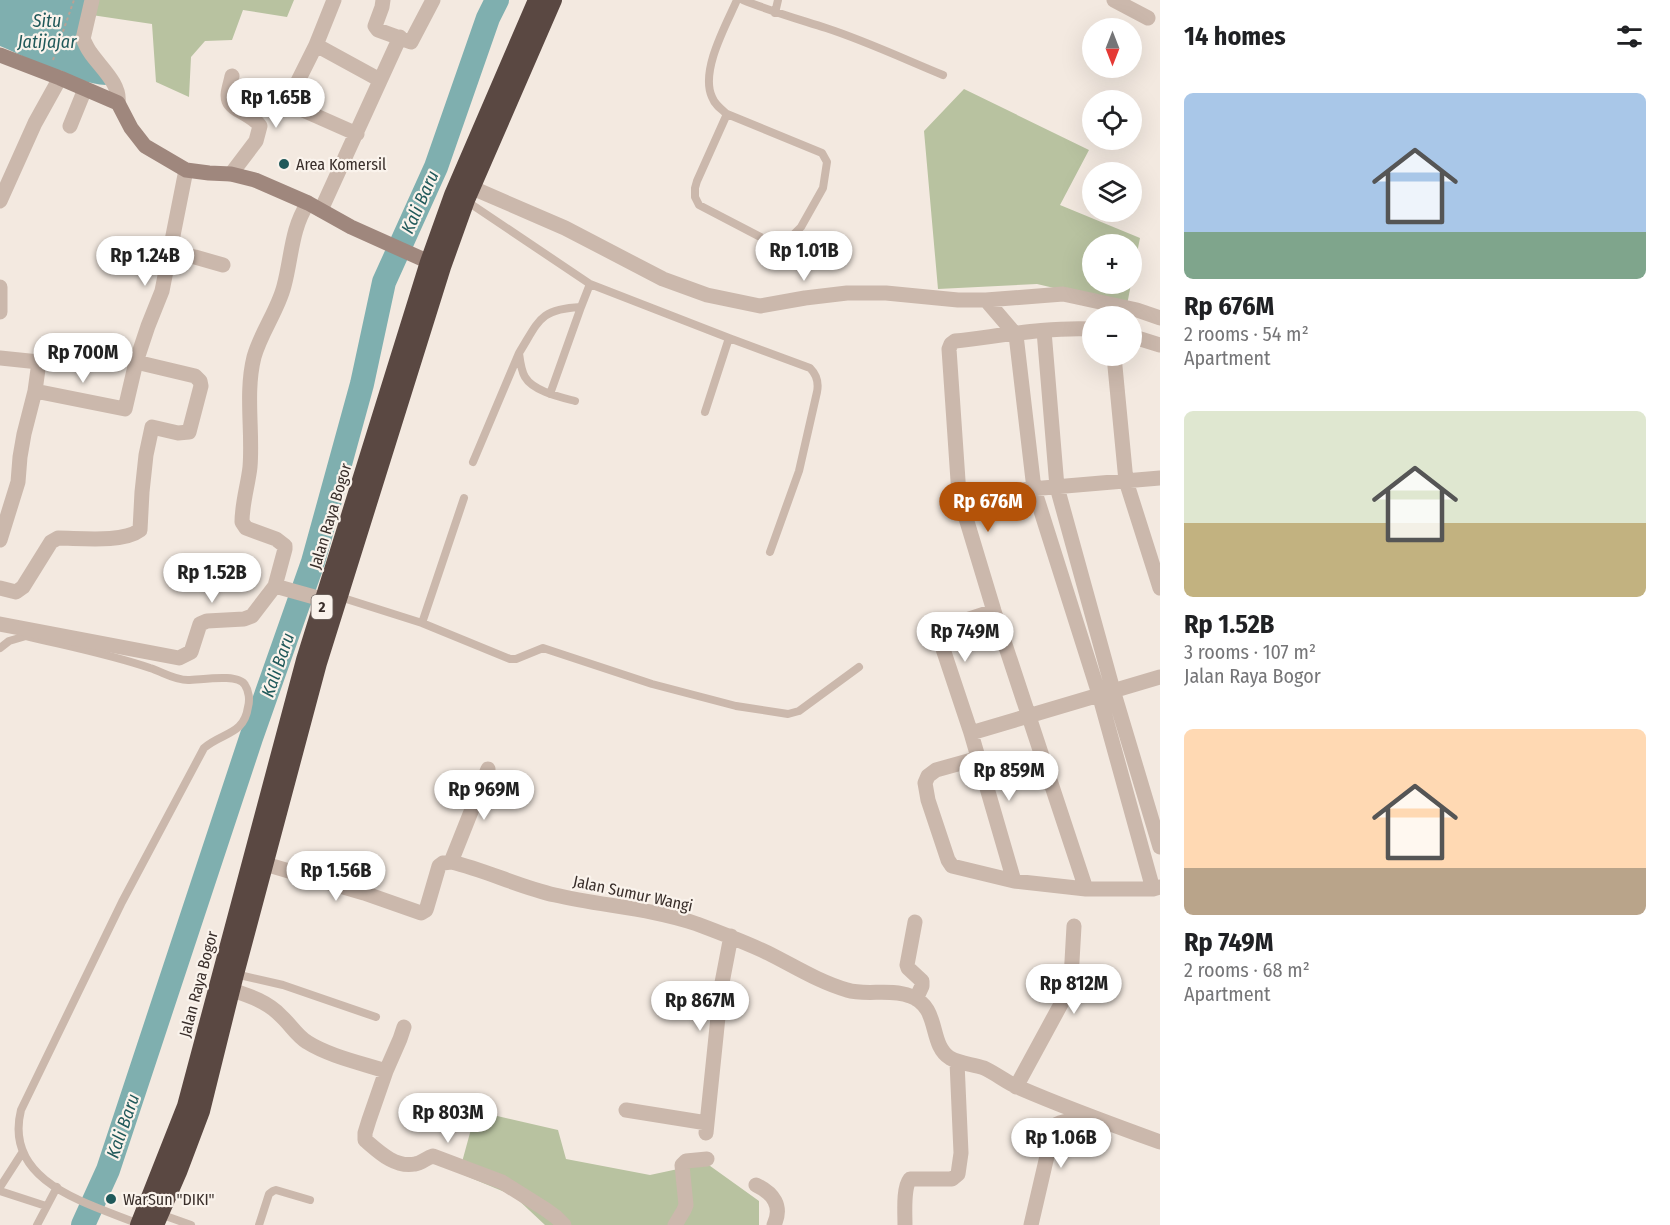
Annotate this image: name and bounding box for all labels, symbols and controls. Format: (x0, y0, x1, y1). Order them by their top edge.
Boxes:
water label: Situ Jatijajar (17, 10, 77, 53)
north arrow (1082, 18, 1142, 78)
map controls (1082, 18, 1142, 366)
icon: filters (1613, 20, 1646, 53)
text: 14 homes (1184, 21, 1286, 52)
pin: Rp 1.65B (214, 78, 338, 129)
text: Rp 1.65B (241, 85, 311, 109)
button: locate (1082, 90, 1142, 150)
icon: home (1361, 132, 1469, 240)
place label: Area Komersil (296, 155, 386, 174)
marker: Area Komersil (277, 157, 291, 171)
button: layers (1082, 162, 1142, 222)
water label: Kali Baru (396, 167, 444, 237)
pin: Rp 1.01B (742, 231, 866, 282)
button: + (1082, 234, 1142, 294)
pin: Rp 1.24B (83, 236, 207, 287)
text: Rp 1.01B (769, 238, 839, 262)
text: Rp 1.24B (110, 243, 180, 267)
text: Rp 676M (1184, 291, 1274, 322)
button: − (1082, 306, 1142, 366)
text: 2 rooms · 54 m² (1184, 322, 1309, 346)
pin: Rp 700M (28, 333, 138, 384)
text: Rp 700M (48, 340, 118, 364)
text: Apartment (1184, 346, 1271, 370)
icon: home (1361, 450, 1469, 558)
street label: Jalan Raya Bogor (305, 461, 356, 571)
pin: Rp 676M (933, 482, 1043, 533)
text: Rp 676M (953, 489, 1023, 513)
pin: Rp 1.52B (150, 553, 274, 604)
text: Rp 1.52B (177, 560, 247, 584)
road number: 2 (312, 595, 332, 619)
text: Rp 1.52B (1184, 609, 1274, 640)
pin: Rp 749M (910, 612, 1020, 663)
text: Rp 749M (931, 619, 999, 643)
water label: Kali Baru (257, 630, 299, 700)
text: 3 rooms · 107 m² (1184, 640, 1316, 664)
text: Jalan Raya Bogor (1184, 664, 1321, 688)
pin: Rp 859M (954, 751, 1064, 802)
text: Rp 859M (973, 758, 1045, 782)
icon: home (1361, 768, 1469, 876)
pin: Rp 969M (429, 770, 539, 821)
text: Rp 969M (448, 777, 520, 801)
pin: Rp 1.56B (274, 851, 398, 902)
text: Rp 1.56B (301, 858, 371, 882)
street label: Jalan Sumur Wangi (571, 872, 694, 915)
text: Rp 749M (1184, 927, 1273, 958)
street label: Jalan Raya Bogor (175, 928, 222, 1039)
text: 2 rooms · 68 m² (1184, 958, 1310, 982)
pin: Rp 812M (1019, 964, 1129, 1015)
text: Rp 812M (1040, 971, 1108, 995)
pin: Rp 867M (645, 981, 755, 1032)
text: Apartment (1184, 982, 1271, 1006)
text: Rp 867M (665, 988, 735, 1012)
water label: Kali Baru (102, 1091, 144, 1161)
pin: Rp 803M (393, 1093, 503, 1144)
text: Rp 803M (412, 1100, 484, 1124)
pin: Rp 1.06B (999, 1118, 1123, 1169)
text: Rp 1.06B (1025, 1125, 1097, 1149)
place label: WarSun "DIKI" (123, 1190, 215, 1209)
marker: WarSun "DIKI" (104, 1192, 118, 1206)

